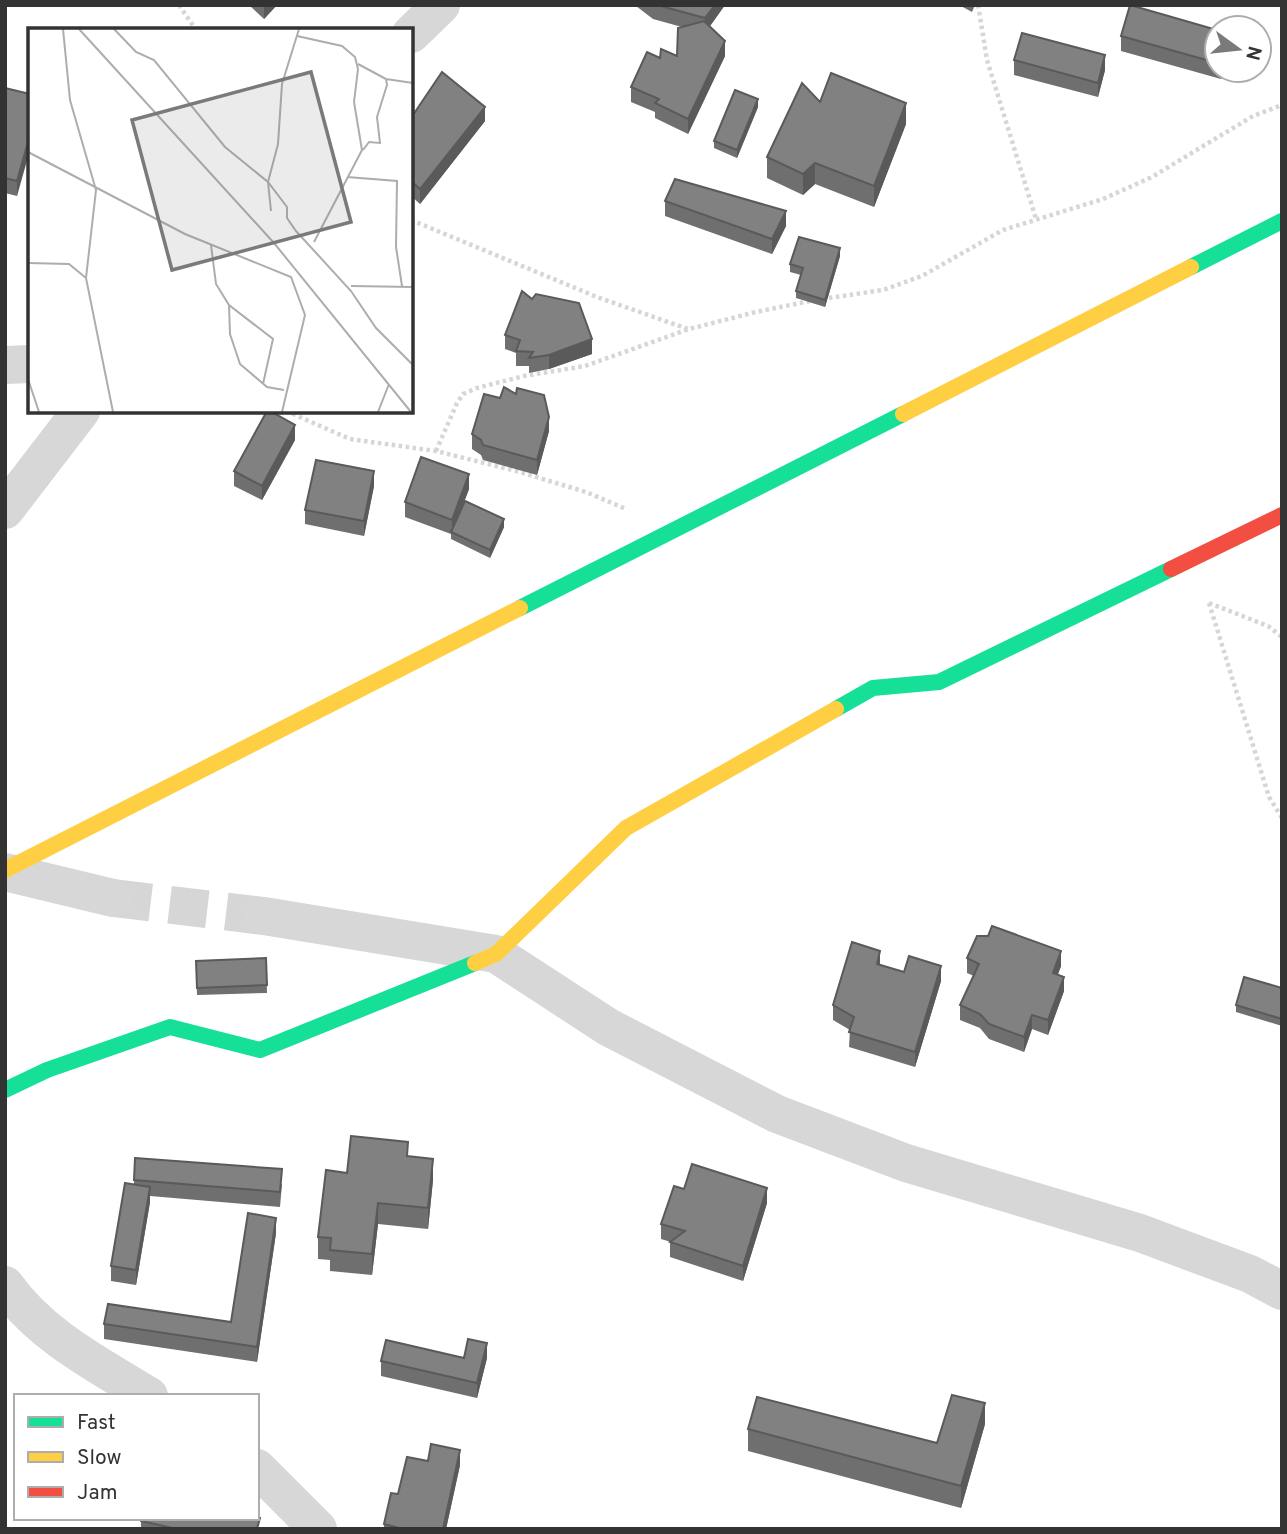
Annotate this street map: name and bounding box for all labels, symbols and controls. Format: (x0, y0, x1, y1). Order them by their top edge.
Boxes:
north arrow (1203, 14, 1273, 84)
inset map (28, 28, 413, 413)
text: N (1239, 43, 1266, 63)
legend (14, 1394, 259, 1520)
text: Fast (77, 1410, 116, 1437)
text: Slow (77, 1445, 122, 1472)
text: Jam (77, 1480, 118, 1507)

